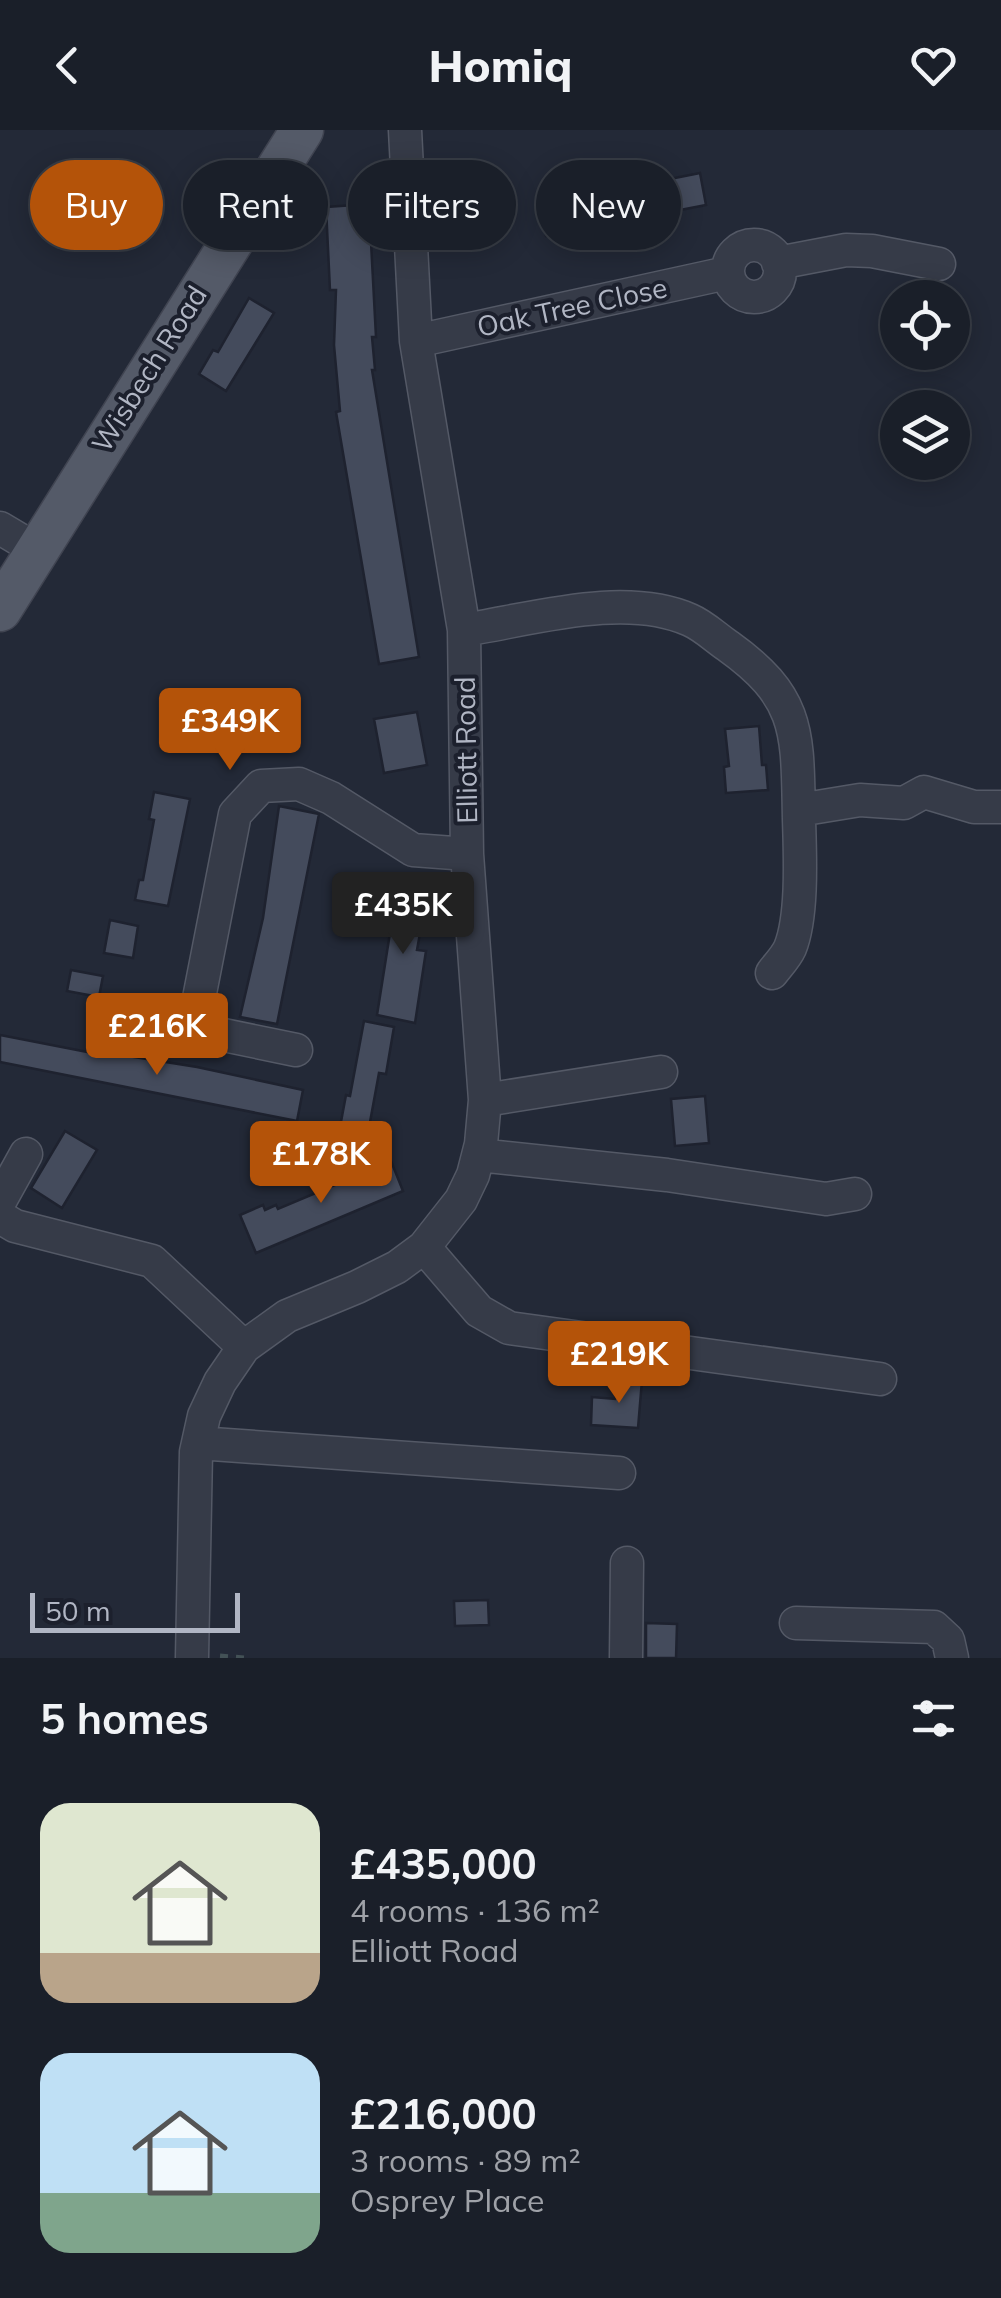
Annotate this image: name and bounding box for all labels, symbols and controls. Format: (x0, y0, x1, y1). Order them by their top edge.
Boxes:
text: Homiq (428, 37, 573, 93)
icon: back (40, 38, 95, 93)
icon: heart (906, 38, 961, 93)
chip: Buy (30, 160, 163, 250)
chip: Rent (183, 160, 328, 250)
chip: Filters (348, 160, 516, 250)
chip: New (536, 160, 681, 250)
street label: Oak Tree Close (474, 269, 670, 344)
street label: Wisbech Road (83, 279, 214, 459)
map controls (880, 280, 970, 480)
button: locate (880, 280, 970, 370)
button: layers (880, 390, 970, 480)
street label: Elliott Road (447, 676, 484, 824)
pin: £349K (160, 688, 300, 773)
text: £349K (181, 700, 279, 740)
pin: £435K (333, 872, 473, 957)
text: £435K (354, 884, 452, 924)
pin: £216K (87, 993, 227, 1078)
text: £216K (108, 1005, 206, 1045)
pin: £178K (251, 1121, 391, 1206)
text: £178K (272, 1133, 370, 1173)
pin: £219K (549, 1321, 689, 1406)
text: £219K (570, 1333, 668, 1373)
scale bar (30, 1588, 240, 1632)
text: 50 m (45, 1593, 111, 1628)
icon: filters (906, 1691, 961, 1746)
text: 5 homes (40, 1692, 209, 1745)
text: £435,000 (350, 1837, 537, 1890)
icon: home (120, 1843, 240, 1963)
text: 4 rooms · 136 m² (350, 1890, 600, 1930)
text: Elliott Road (350, 1930, 519, 1970)
text: £216,000 (350, 2087, 537, 2140)
icon: home (120, 2093, 240, 2213)
text: 3 rooms · 89 m² (350, 2140, 581, 2180)
text: Osprey Place (350, 2180, 544, 2220)

